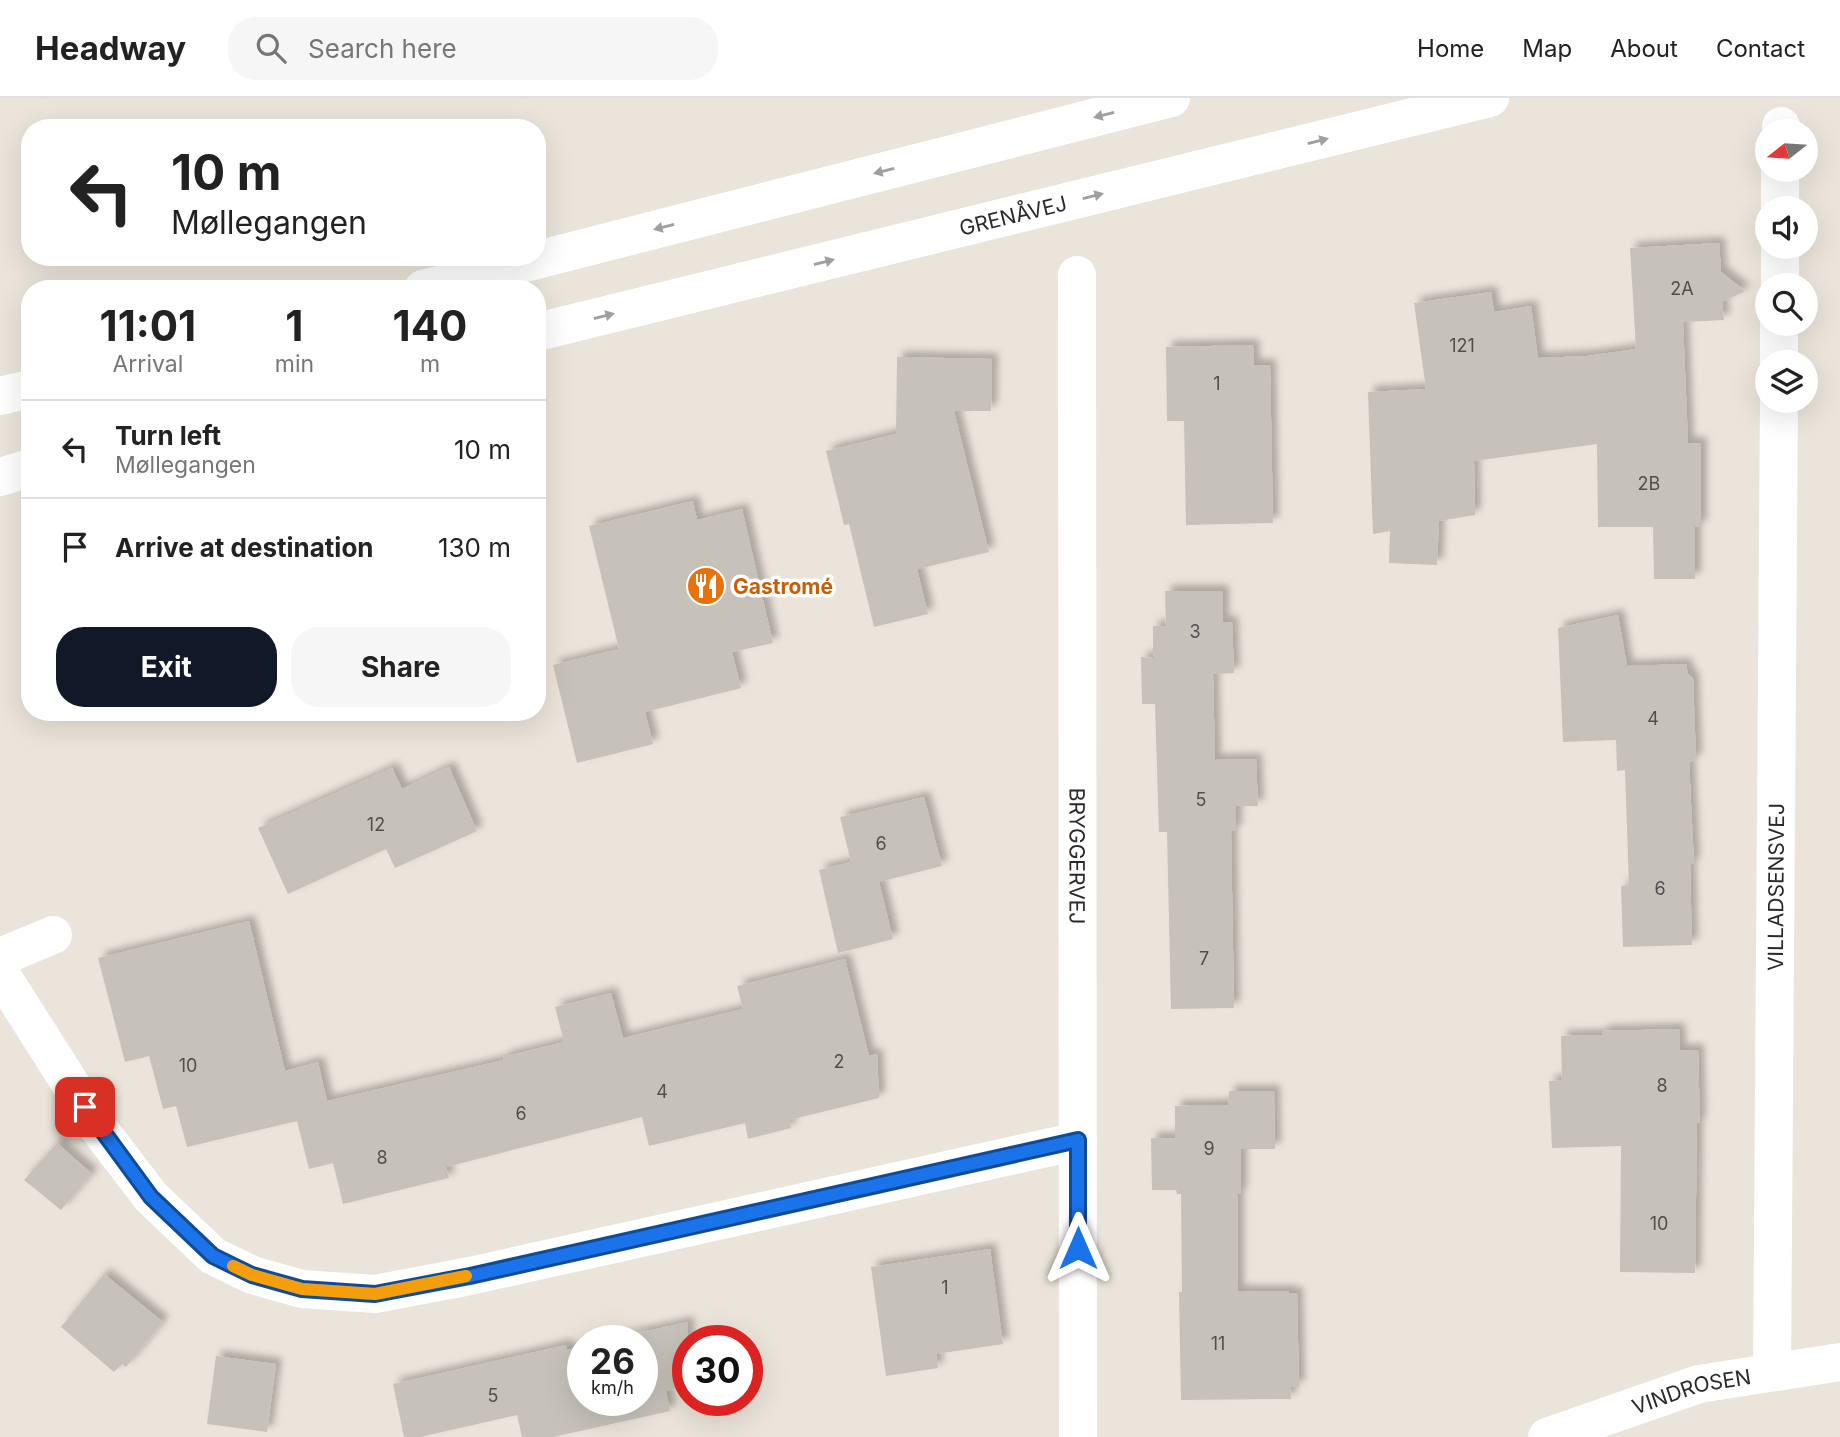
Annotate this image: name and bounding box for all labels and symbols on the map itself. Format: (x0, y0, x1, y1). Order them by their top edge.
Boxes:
one-way arrow (1093, 110, 1115, 121)
north arrow (1755, 119, 1818, 182)
one-way arrow (1307, 135, 1329, 146)
one-way arrow (873, 166, 895, 177)
street label: GRENÅVEJ (957, 190, 1069, 240)
one-way arrow (1082, 190, 1104, 201)
one-way arrow (652, 222, 674, 233)
one-way arrow (814, 256, 836, 267)
house number: 2A (1670, 278, 1694, 299)
one-way arrow (593, 310, 615, 321)
house number: 121 (1449, 335, 1475, 356)
house number: 1 (1213, 373, 1221, 394)
house number: 2B (1638, 473, 1660, 494)
restaurant icon: Gastromé (685, 565, 727, 607)
place label: Gastromé (733, 574, 833, 599)
house number: 3 (1189, 621, 1201, 642)
house number: 4 (1647, 708, 1659, 729)
street label: BRYGGERVEJ (1065, 788, 1090, 924)
house number: 5 (1196, 789, 1206, 810)
street label: VILLADSENSVEJ (1762, 803, 1789, 971)
house number: 12 (367, 814, 385, 835)
house number: 6 (875, 833, 887, 854)
house number: 6 (1654, 878, 1666, 899)
house number: 7 (1199, 948, 1209, 969)
house number: 2 (834, 1051, 844, 1072)
house number: 10 (179, 1055, 197, 1076)
house number: 8 (1656, 1075, 1668, 1096)
pin (55, 1077, 115, 1137)
house number: 4 (656, 1081, 668, 1102)
house number: 6 (515, 1103, 527, 1124)
house number: 9 (1203, 1138, 1215, 1159)
house number: 8 (376, 1147, 388, 1168)
position arrow (1041, 1211, 1115, 1285)
house number: 10 (1650, 1213, 1668, 1234)
house number: 1 (941, 1277, 949, 1298)
speed limit sign: 30 (672, 1325, 763, 1416)
house number: 11 (1211, 1333, 1225, 1354)
street label: VINDROSEN (1629, 1364, 1753, 1419)
house number: 5 (488, 1385, 498, 1406)

